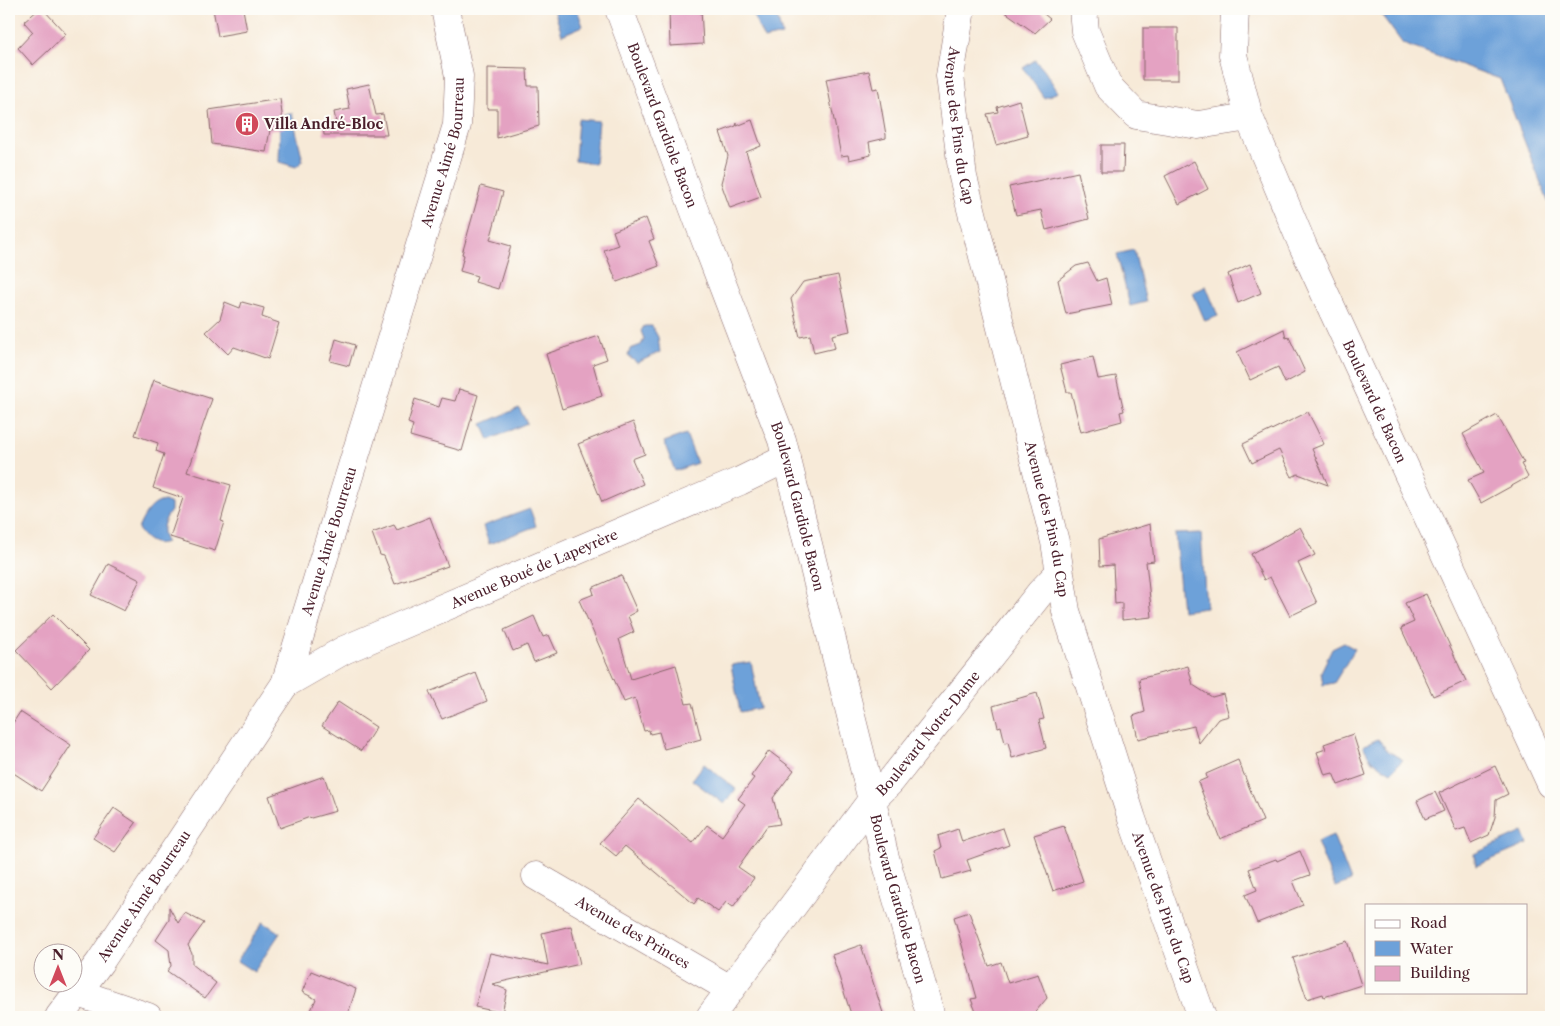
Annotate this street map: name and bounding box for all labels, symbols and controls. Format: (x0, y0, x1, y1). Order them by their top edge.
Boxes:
street label: Boulevard Gardiole Bacon (623, 40, 702, 210)
street label: Avenue des Pins du Cap (940, 44, 979, 206)
street label: Avenue Aimé Bourreau (417, 76, 468, 231)
building icon: Villa André-Bloc (234, 111, 260, 137)
place label: Villa André-Bloc (263, 115, 383, 133)
street label: Boulevard de Bacon (1339, 337, 1411, 466)
street label: Boulevard Gardiole Bacon (767, 419, 829, 593)
street label: Avenue des Pins du Cap (1021, 438, 1073, 598)
street label: Avenue Aimé Bourreau (297, 464, 360, 619)
street label: Avenue Boué de Lapeyrère (447, 525, 621, 613)
street label: Boulevard Notre-Dame (872, 667, 984, 800)
street label: Boulevard Gardiole Bacon (866, 812, 930, 986)
street label: Avenue Aimé Bourreau (93, 826, 195, 966)
street label: Avenue des Pins du Cap (1128, 828, 1198, 986)
street label: Avenue des Princes (572, 892, 693, 973)
legend (1365, 904, 1528, 994)
text: Road (1410, 913, 1447, 932)
text: Water (1409, 939, 1454, 958)
north arrow (32, 944, 82, 994)
text: N (52, 946, 64, 964)
text: Building (1410, 963, 1470, 982)

